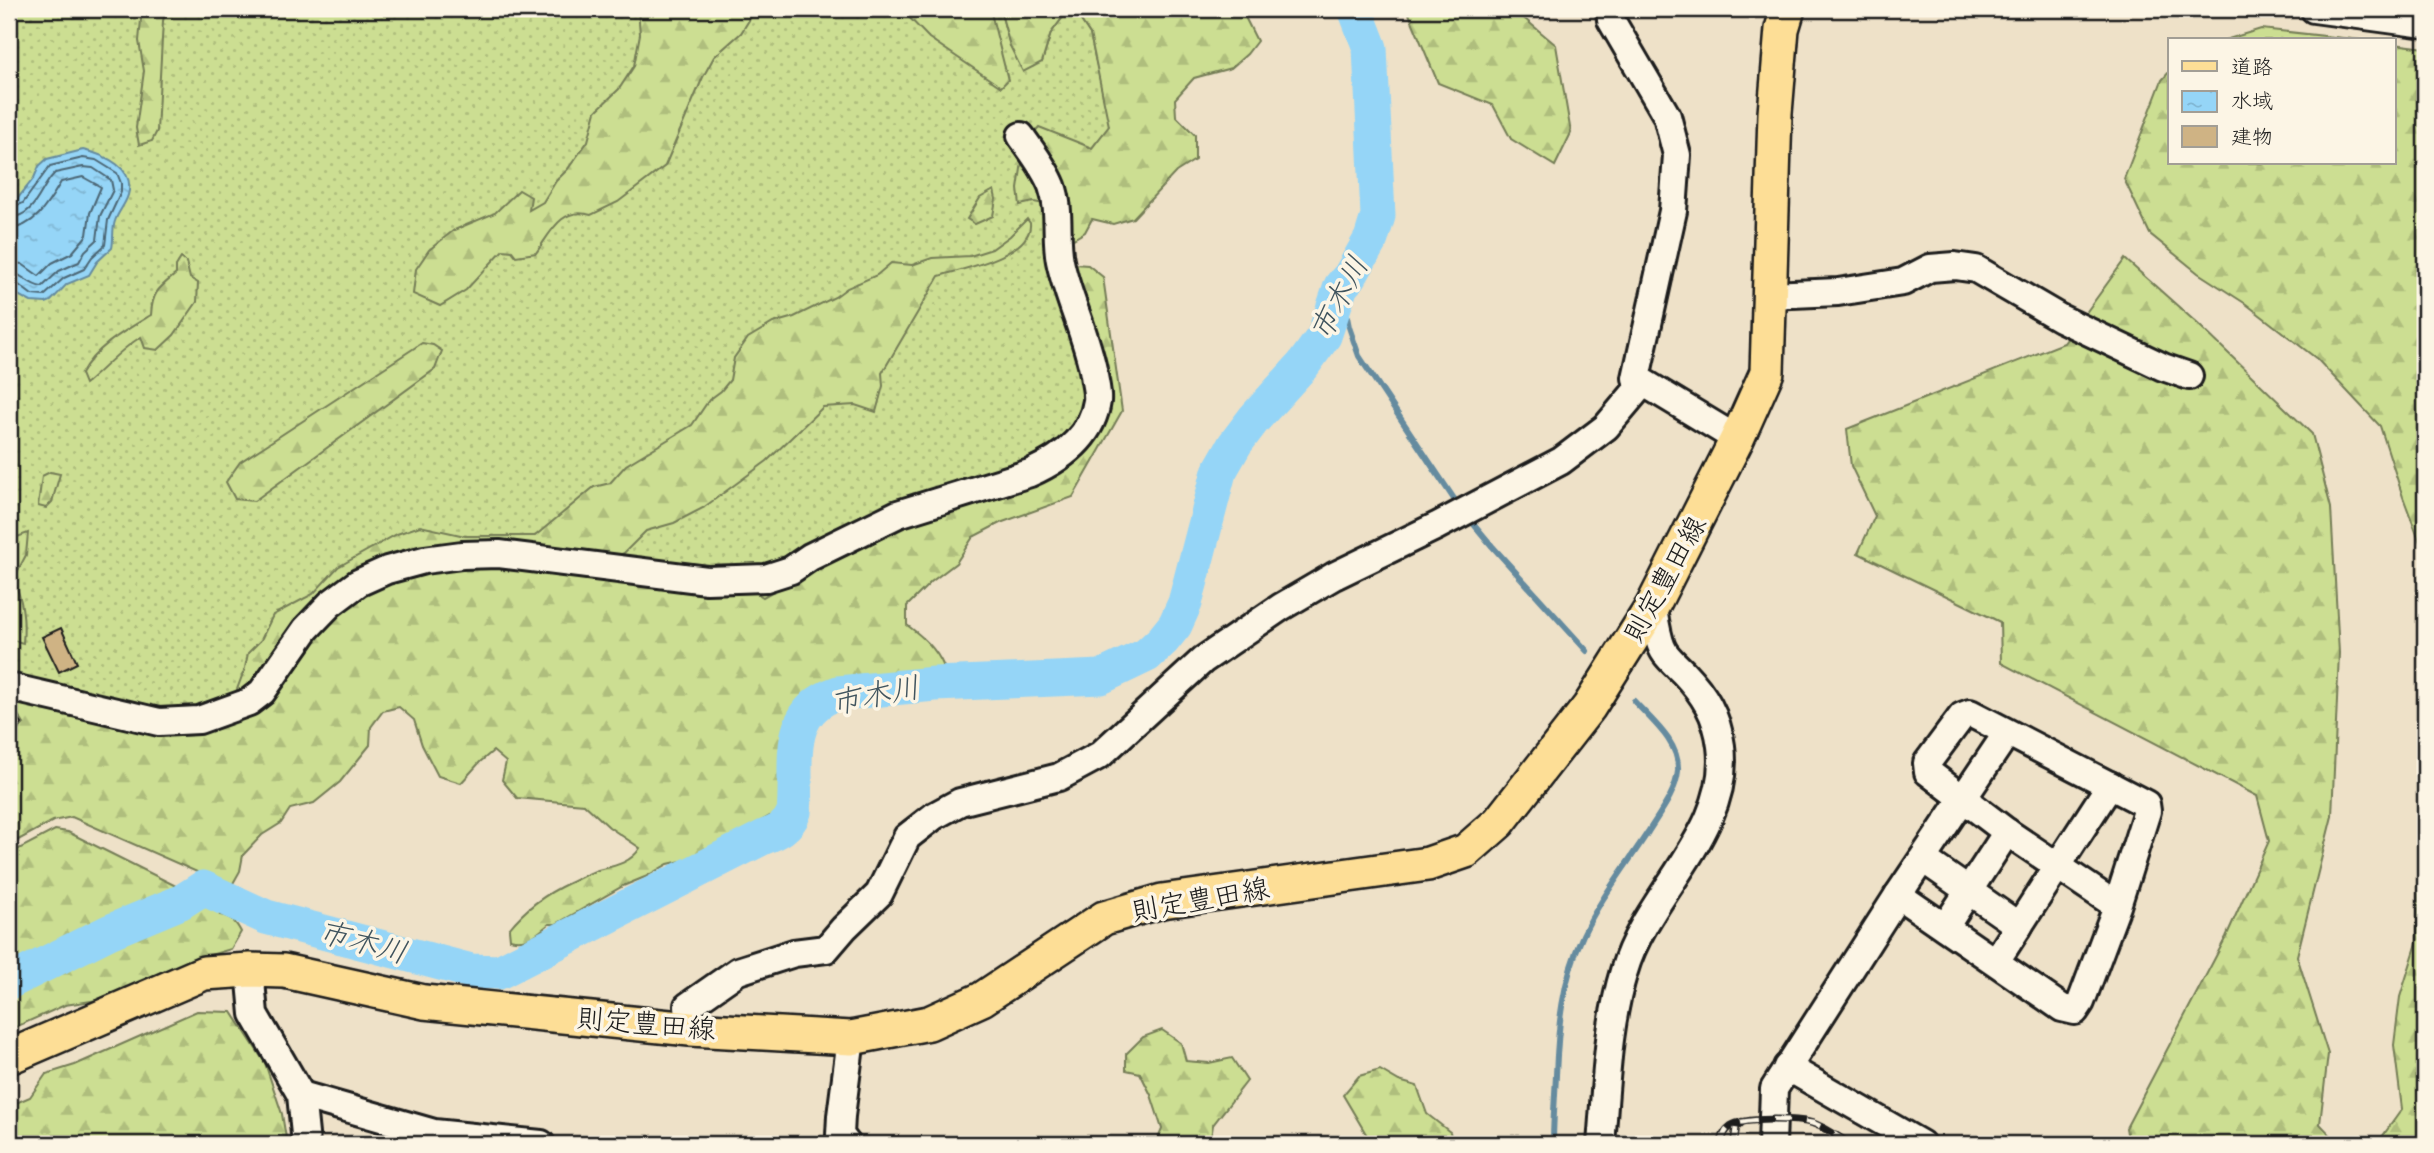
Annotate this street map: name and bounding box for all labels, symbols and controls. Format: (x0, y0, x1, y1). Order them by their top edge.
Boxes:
legend (2168, 38, 2396, 164)
text: 道路 (2231, 54, 2273, 84)
text: 水域 (2231, 88, 2273, 118)
text: 建物 (2231, 124, 2273, 154)
water label: 市木川 (1301, 249, 1382, 349)
street label: 則定豊田線 (1615, 510, 1719, 652)
water label: 市木川 (827, 668, 924, 728)
street label: 則定豊田線 (1128, 870, 1273, 935)
water label: 市木川 (313, 912, 411, 978)
street label: 則定豊田線 (574, 1000, 717, 1053)

